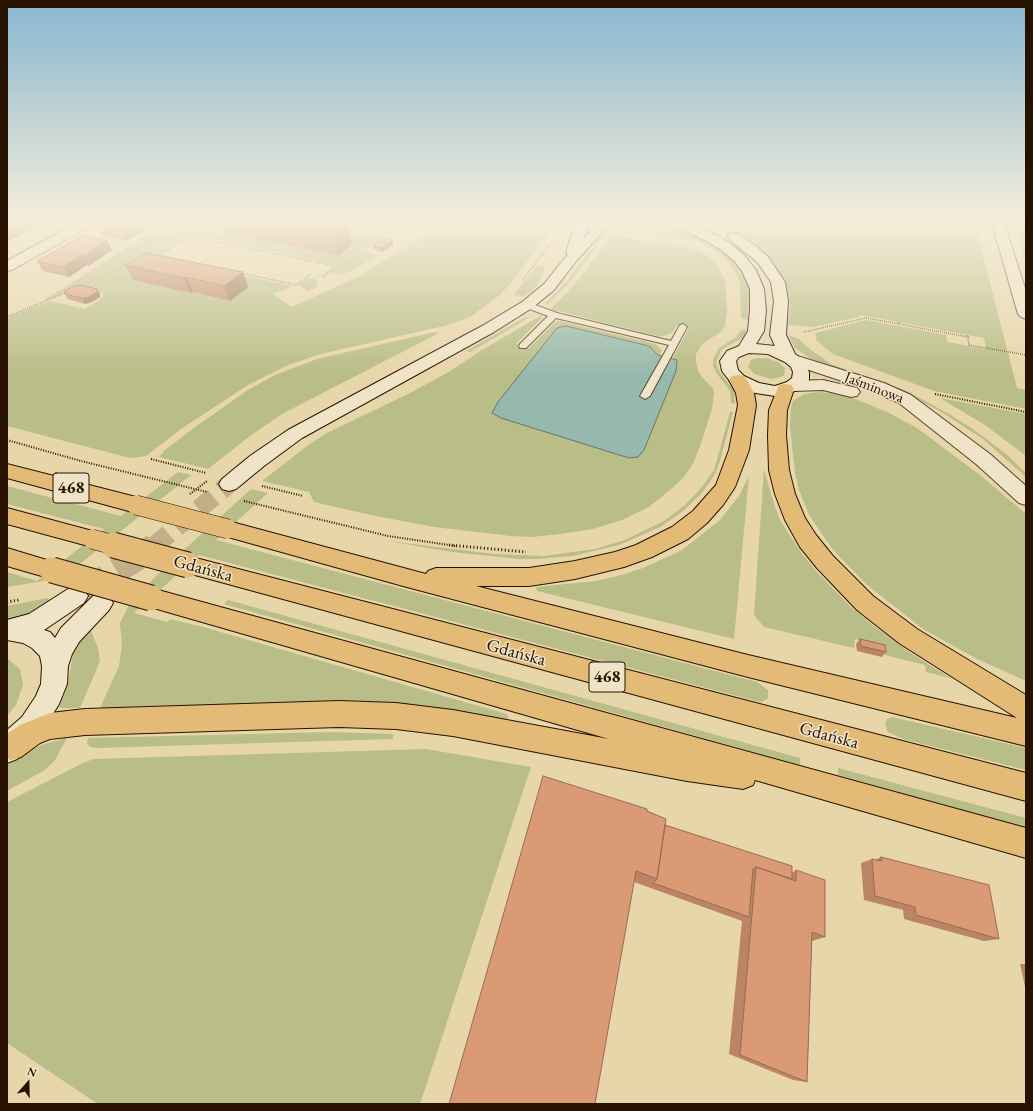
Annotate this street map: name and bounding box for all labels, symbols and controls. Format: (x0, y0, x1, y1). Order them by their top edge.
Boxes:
street label: Jaśminowa (842, 368, 906, 408)
road number: 468 (53, 473, 89, 503)
street label: Gdańska (171, 551, 235, 587)
street label: Gdańska (484, 635, 548, 671)
road number: 468 (589, 662, 625, 692)
street label: Gdańska (797, 718, 861, 754)
north arrow (8, 1063, 48, 1103)
text: N (26, 1064, 39, 1080)

